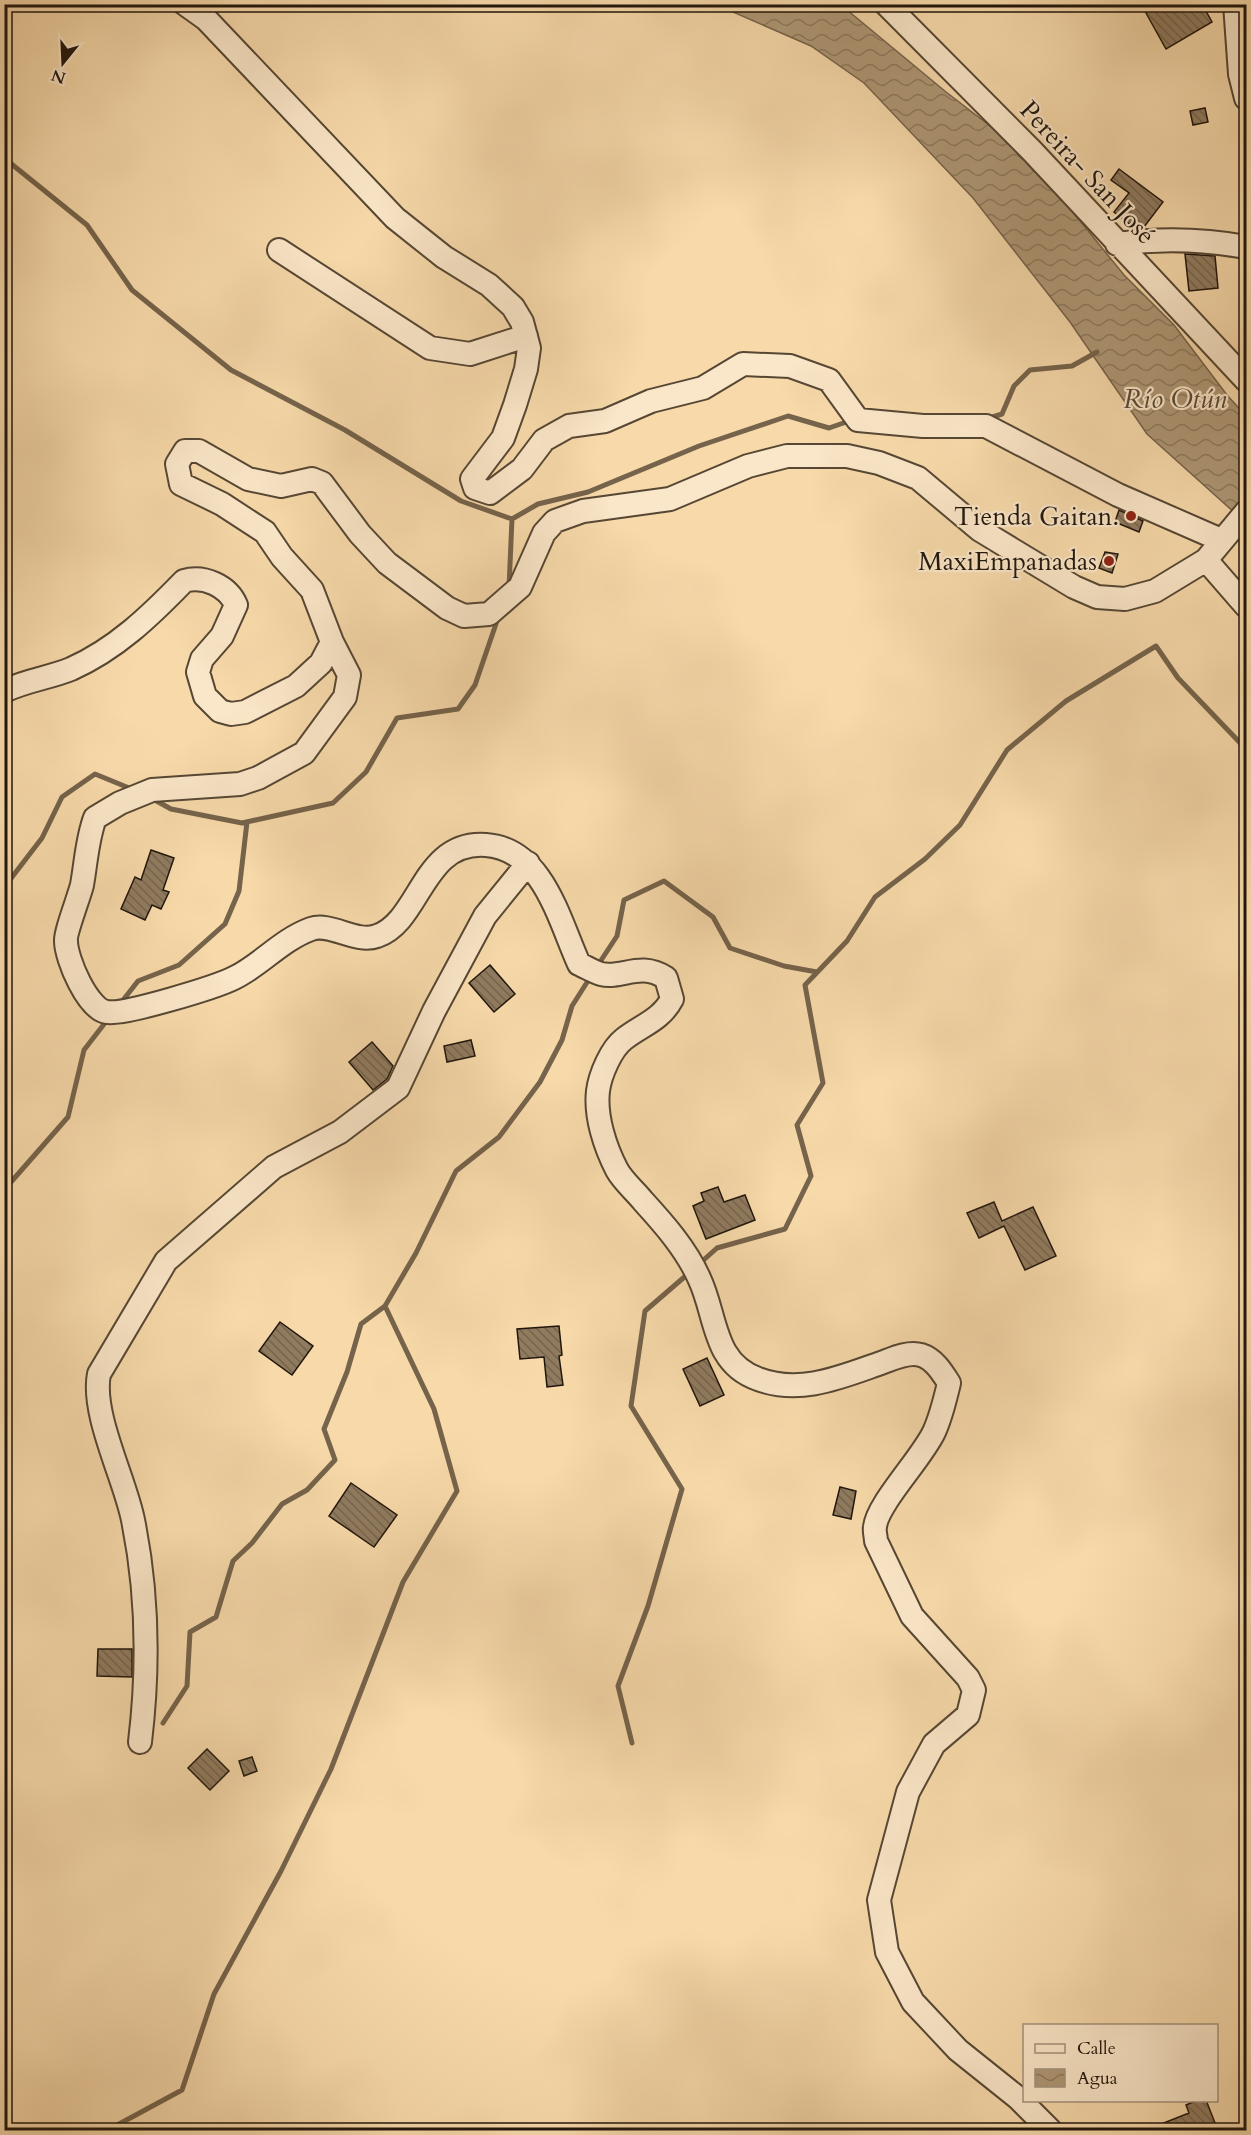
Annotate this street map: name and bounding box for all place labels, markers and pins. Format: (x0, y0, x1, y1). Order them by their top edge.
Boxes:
place label: Tienda Gaitan. (954, 499, 1119, 534)
marker: Tienda Gaitan. (1124, 509, 1138, 523)
place label: MaxiEmpanadas (918, 544, 1097, 579)
marker: MaxiEmpanadas (1102, 554, 1116, 568)

